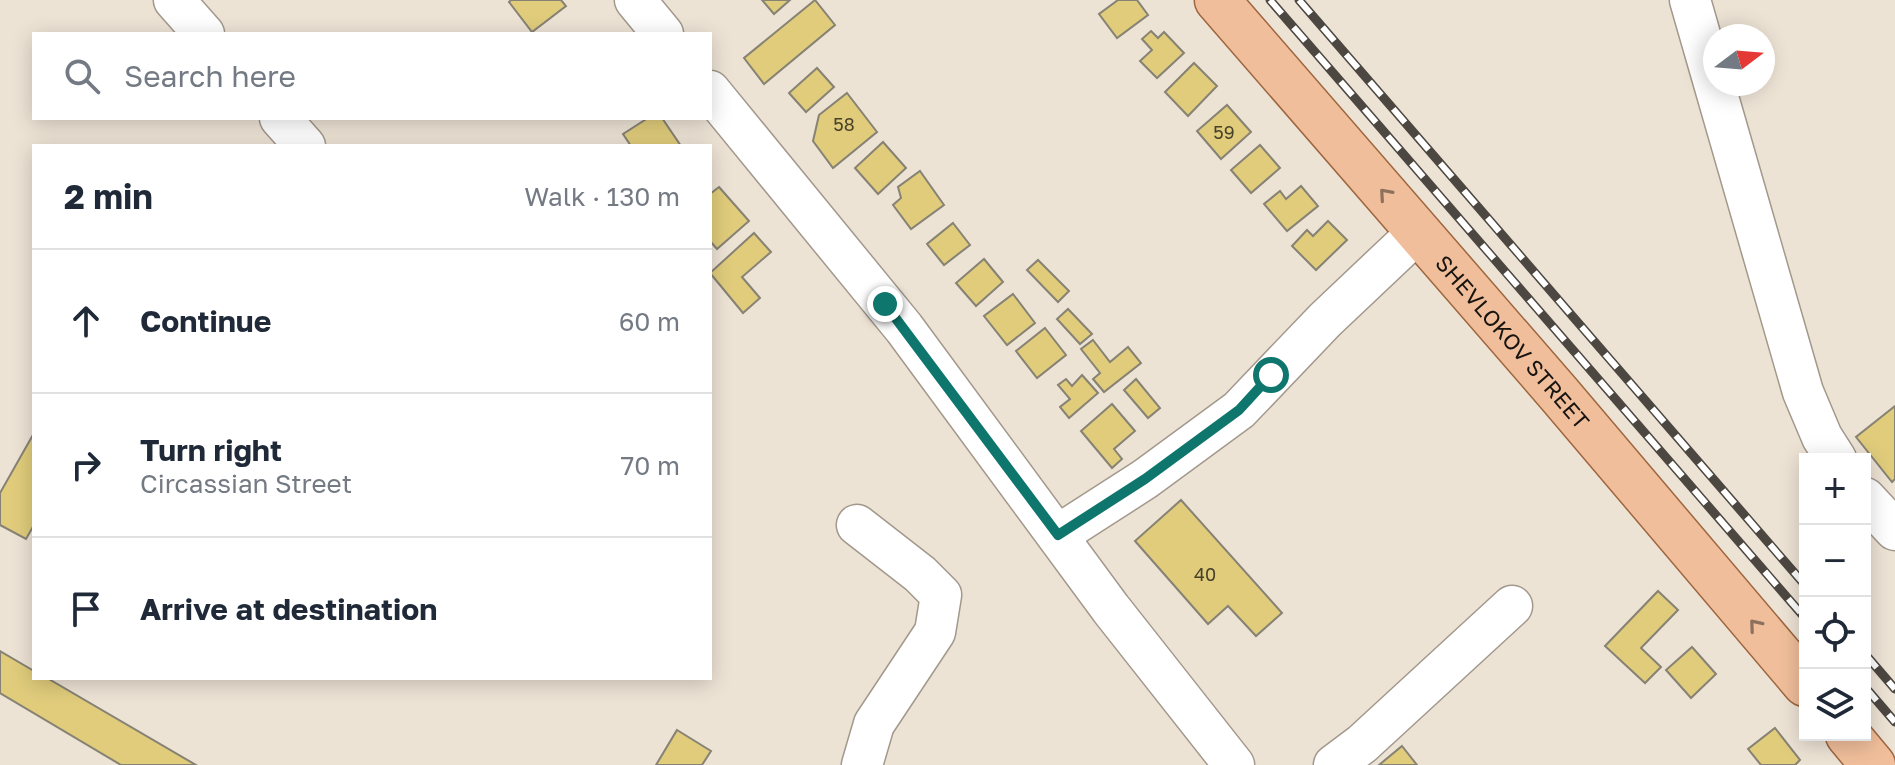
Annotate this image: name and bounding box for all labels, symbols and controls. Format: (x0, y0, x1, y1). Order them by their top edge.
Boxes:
north arrow (1703, 24, 1775, 96)
search box (32, 32, 712, 120)
icon: search (60, 54, 104, 98)
text: Search here (124, 58, 296, 94)
house number: 58 (833, 113, 855, 135)
house number: 59 (1213, 121, 1235, 143)
text: 2 min (64, 176, 153, 216)
text: Walk · 130 m (524, 181, 680, 212)
one-way arrow (1380, 188, 1395, 203)
street label: SHEVLOKOV STREET (1431, 249, 1596, 434)
route end (867, 286, 903, 322)
icon: ahead (64, 299, 108, 343)
text: Continue (140, 303, 271, 339)
text: 60 m (619, 306, 680, 337)
route start (1253, 357, 1289, 393)
text: Turn right (140, 432, 282, 468)
icon: right (64, 443, 108, 487)
text: 70 m (621, 450, 680, 481)
map controls (1799, 453, 1871, 741)
button: + (1799, 453, 1871, 525)
text: Circassian Street (140, 468, 352, 499)
button: − (1799, 525, 1871, 597)
house number: 40 (1194, 563, 1216, 585)
icon: arrive (64, 587, 108, 631)
text: Arrive at destination (140, 591, 437, 627)
button: locate (1799, 597, 1871, 669)
one-way arrow (1750, 620, 1764, 634)
button: layers (1799, 669, 1871, 741)

